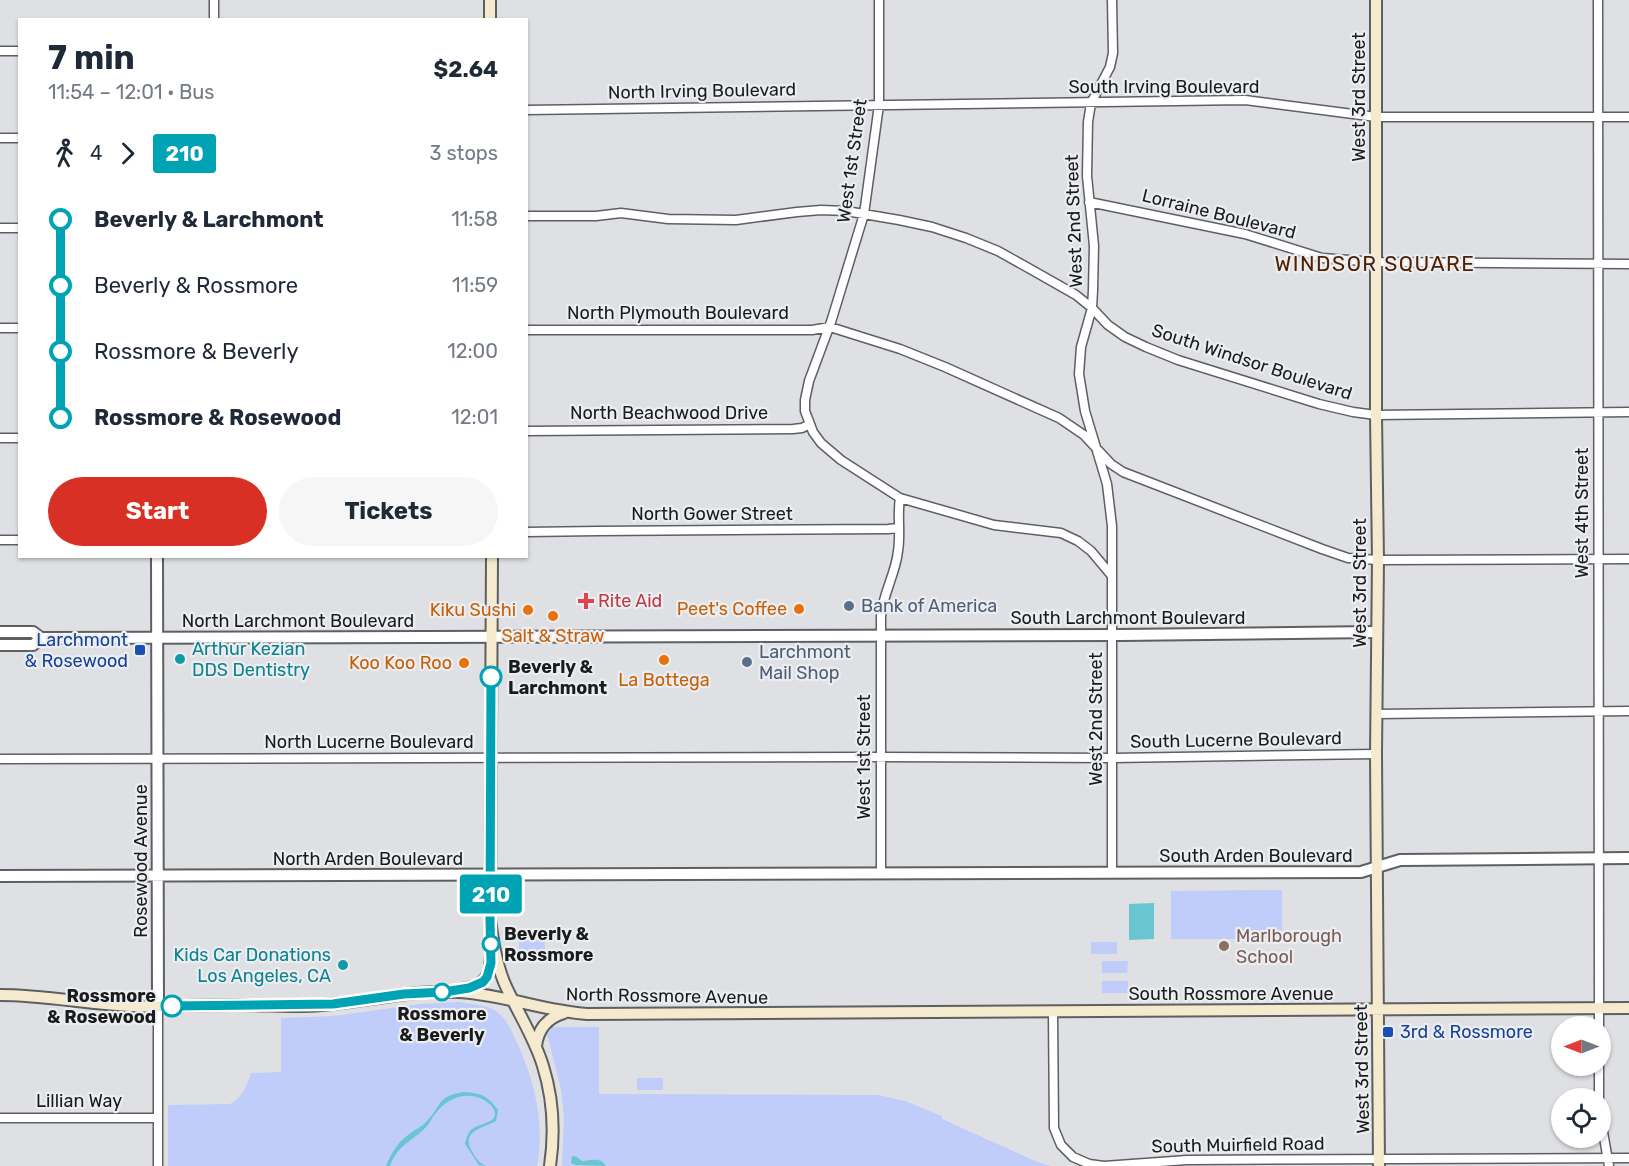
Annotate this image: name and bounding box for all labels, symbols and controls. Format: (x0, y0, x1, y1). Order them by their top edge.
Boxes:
street label: West 3rd Street (1348, 32, 1370, 162)
text: 7 min (48, 38, 135, 77)
text: $2.64 (434, 56, 498, 83)
street label: South Irving Boulevard (1068, 76, 1260, 98)
street label: North Irving Boulevard (608, 78, 796, 104)
text: 11:54 – 12:01 · Bus (48, 80, 215, 104)
street label: West 1st Street (832, 98, 872, 224)
icon: walk (48, 137, 81, 170)
icon: forward (111, 137, 144, 170)
text: 4 (90, 141, 102, 165)
text: 210 (165, 141, 204, 166)
text: 3 stops (429, 141, 498, 165)
street label: West 2nd Street (1061, 154, 1087, 288)
street label: Lorraine Boulevard (1140, 184, 1298, 244)
text: Beverly & Larchmont (94, 206, 324, 233)
text: 11:58 (451, 207, 498, 231)
district label: WINDSOR SQUARE (1274, 251, 1476, 276)
text: Beverly & Rossmore (94, 272, 298, 299)
text: 11:59 (452, 273, 498, 297)
street label: North Plymouth Boulevard (567, 302, 789, 324)
street label: South Windsor Boulevard (1149, 319, 1355, 405)
text: Rossmore & Beverly (94, 338, 299, 365)
text: 12:00 (447, 339, 498, 363)
street label: North Beachwood Drive (570, 402, 768, 424)
text: Rossmore & Rosewood (94, 404, 341, 431)
text: 12:01 (451, 405, 498, 429)
street label: West 4th Street (1571, 448, 1593, 578)
button: Start (48, 477, 267, 546)
button: Tickets (279, 477, 498, 546)
street label: North Gower Street (631, 503, 793, 525)
street label: West 3rd Street (1349, 518, 1371, 648)
place label: Rite Aid (598, 590, 662, 612)
marker: Rite Aid (579, 594, 593, 608)
place label: Bank of America (861, 595, 997, 617)
place label: Peet's Coffee (677, 598, 787, 620)
place label: Kiku Sushi (430, 599, 516, 621)
marker: Bank of America (842, 599, 856, 613)
marker: Peet's Coffee (792, 602, 806, 616)
marker: Kiku Sushi (521, 603, 535, 617)
street label: South Larchmont Boulevard (1010, 607, 1246, 629)
marker: Salt & Straw (546, 609, 560, 623)
street label: North Larchmont Boulevard (182, 610, 414, 632)
place label: Salt & Straw (501, 625, 605, 647)
place label: Larchmont & Rosewood (25, 629, 128, 672)
place label: Arthur Kezian DDS Dentistry (192, 638, 310, 681)
place label: Larchmont Mail Shop (759, 641, 851, 684)
marker: Larchmont & Rosewood (133, 643, 147, 657)
marker: Arthur Kezian DDS Dentistry (173, 652, 187, 666)
place label: Koo Koo Roo (349, 652, 452, 674)
street label: West 2nd Street (1085, 652, 1107, 786)
marker: La Bottega (657, 653, 671, 667)
marker: Larchmont Mail Shop (740, 655, 754, 669)
marker: Koo Koo Roo (457, 656, 471, 670)
place label: Beverly & Larchmont (508, 656, 607, 699)
marker: Beverly & Larchmont (480, 666, 502, 688)
place label: La Bottega (618, 669, 710, 691)
street label: West 1st Street (853, 694, 875, 820)
street label: South Lucerne Boulevard (1130, 727, 1342, 753)
street label: North Lucerne Boulevard (264, 731, 474, 753)
street label: Rosewood Avenue (130, 784, 152, 938)
street label: South Arden Boulevard (1159, 845, 1353, 867)
street label: North Arden Boulevard (273, 848, 463, 870)
line badge: 210 (456, 874, 526, 914)
text: 210 (472, 882, 510, 907)
place label: Beverly & Rossmore (504, 923, 594, 966)
place label: Marlborough School (1236, 925, 1342, 968)
marker: Beverly & Rossmore (482, 935, 500, 953)
marker: Marlborough School (1217, 939, 1231, 953)
place label: Kids Car Donations Los Angeles, CA (173, 944, 331, 987)
marker: Kids Car Donations Los Angeles, CA (336, 958, 350, 972)
marker: Rossmore & Beverly (433, 983, 451, 1001)
street label: North Rossmore Avenue (566, 983, 768, 1009)
street label: South Rossmore Avenue (1128, 983, 1334, 1005)
place label: Rossmore & Rosewood (47, 985, 156, 1028)
marker: Rossmore & Rosewood (161, 995, 183, 1017)
place label: Rossmore & Beverly (397, 1003, 487, 1046)
street label: West 3rd Street (1350, 1004, 1374, 1134)
north arrow (1551, 1016, 1611, 1076)
map controls (1551, 1016, 1611, 1148)
place label: 3rd & Rossmore (1400, 1021, 1533, 1043)
marker: 3rd & Rossmore (1381, 1025, 1395, 1039)
button: locate (1551, 1088, 1611, 1148)
street label: Lillian Way (36, 1090, 122, 1112)
street label: South Muirfield Road (1151, 1132, 1325, 1158)

